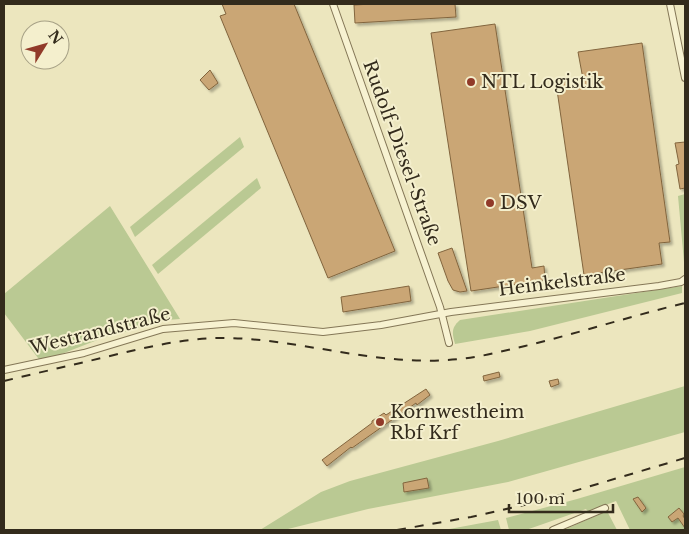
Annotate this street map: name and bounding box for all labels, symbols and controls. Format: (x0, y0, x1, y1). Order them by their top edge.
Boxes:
north arrow (20, 20, 70, 70)
text: N (44, 27, 67, 48)
street label: Rudolf-Diesel-Straße (358, 57, 446, 249)
place label: NTL Logistik (481, 71, 603, 93)
marker: NTL Logistik (465, 76, 477, 88)
place label: DSV (500, 192, 542, 214)
marker: DSV (484, 197, 496, 209)
street label: Heinkelstraße (497, 263, 627, 301)
street label: Westrandstraße (26, 303, 173, 359)
place label: Kornwestheim Rbf Krf (390, 401, 524, 444)
marker: Kornwestheim Rbf Krf (374, 416, 386, 428)
scale bar (509, 482, 613, 514)
text: 100 m (516, 489, 565, 508)

